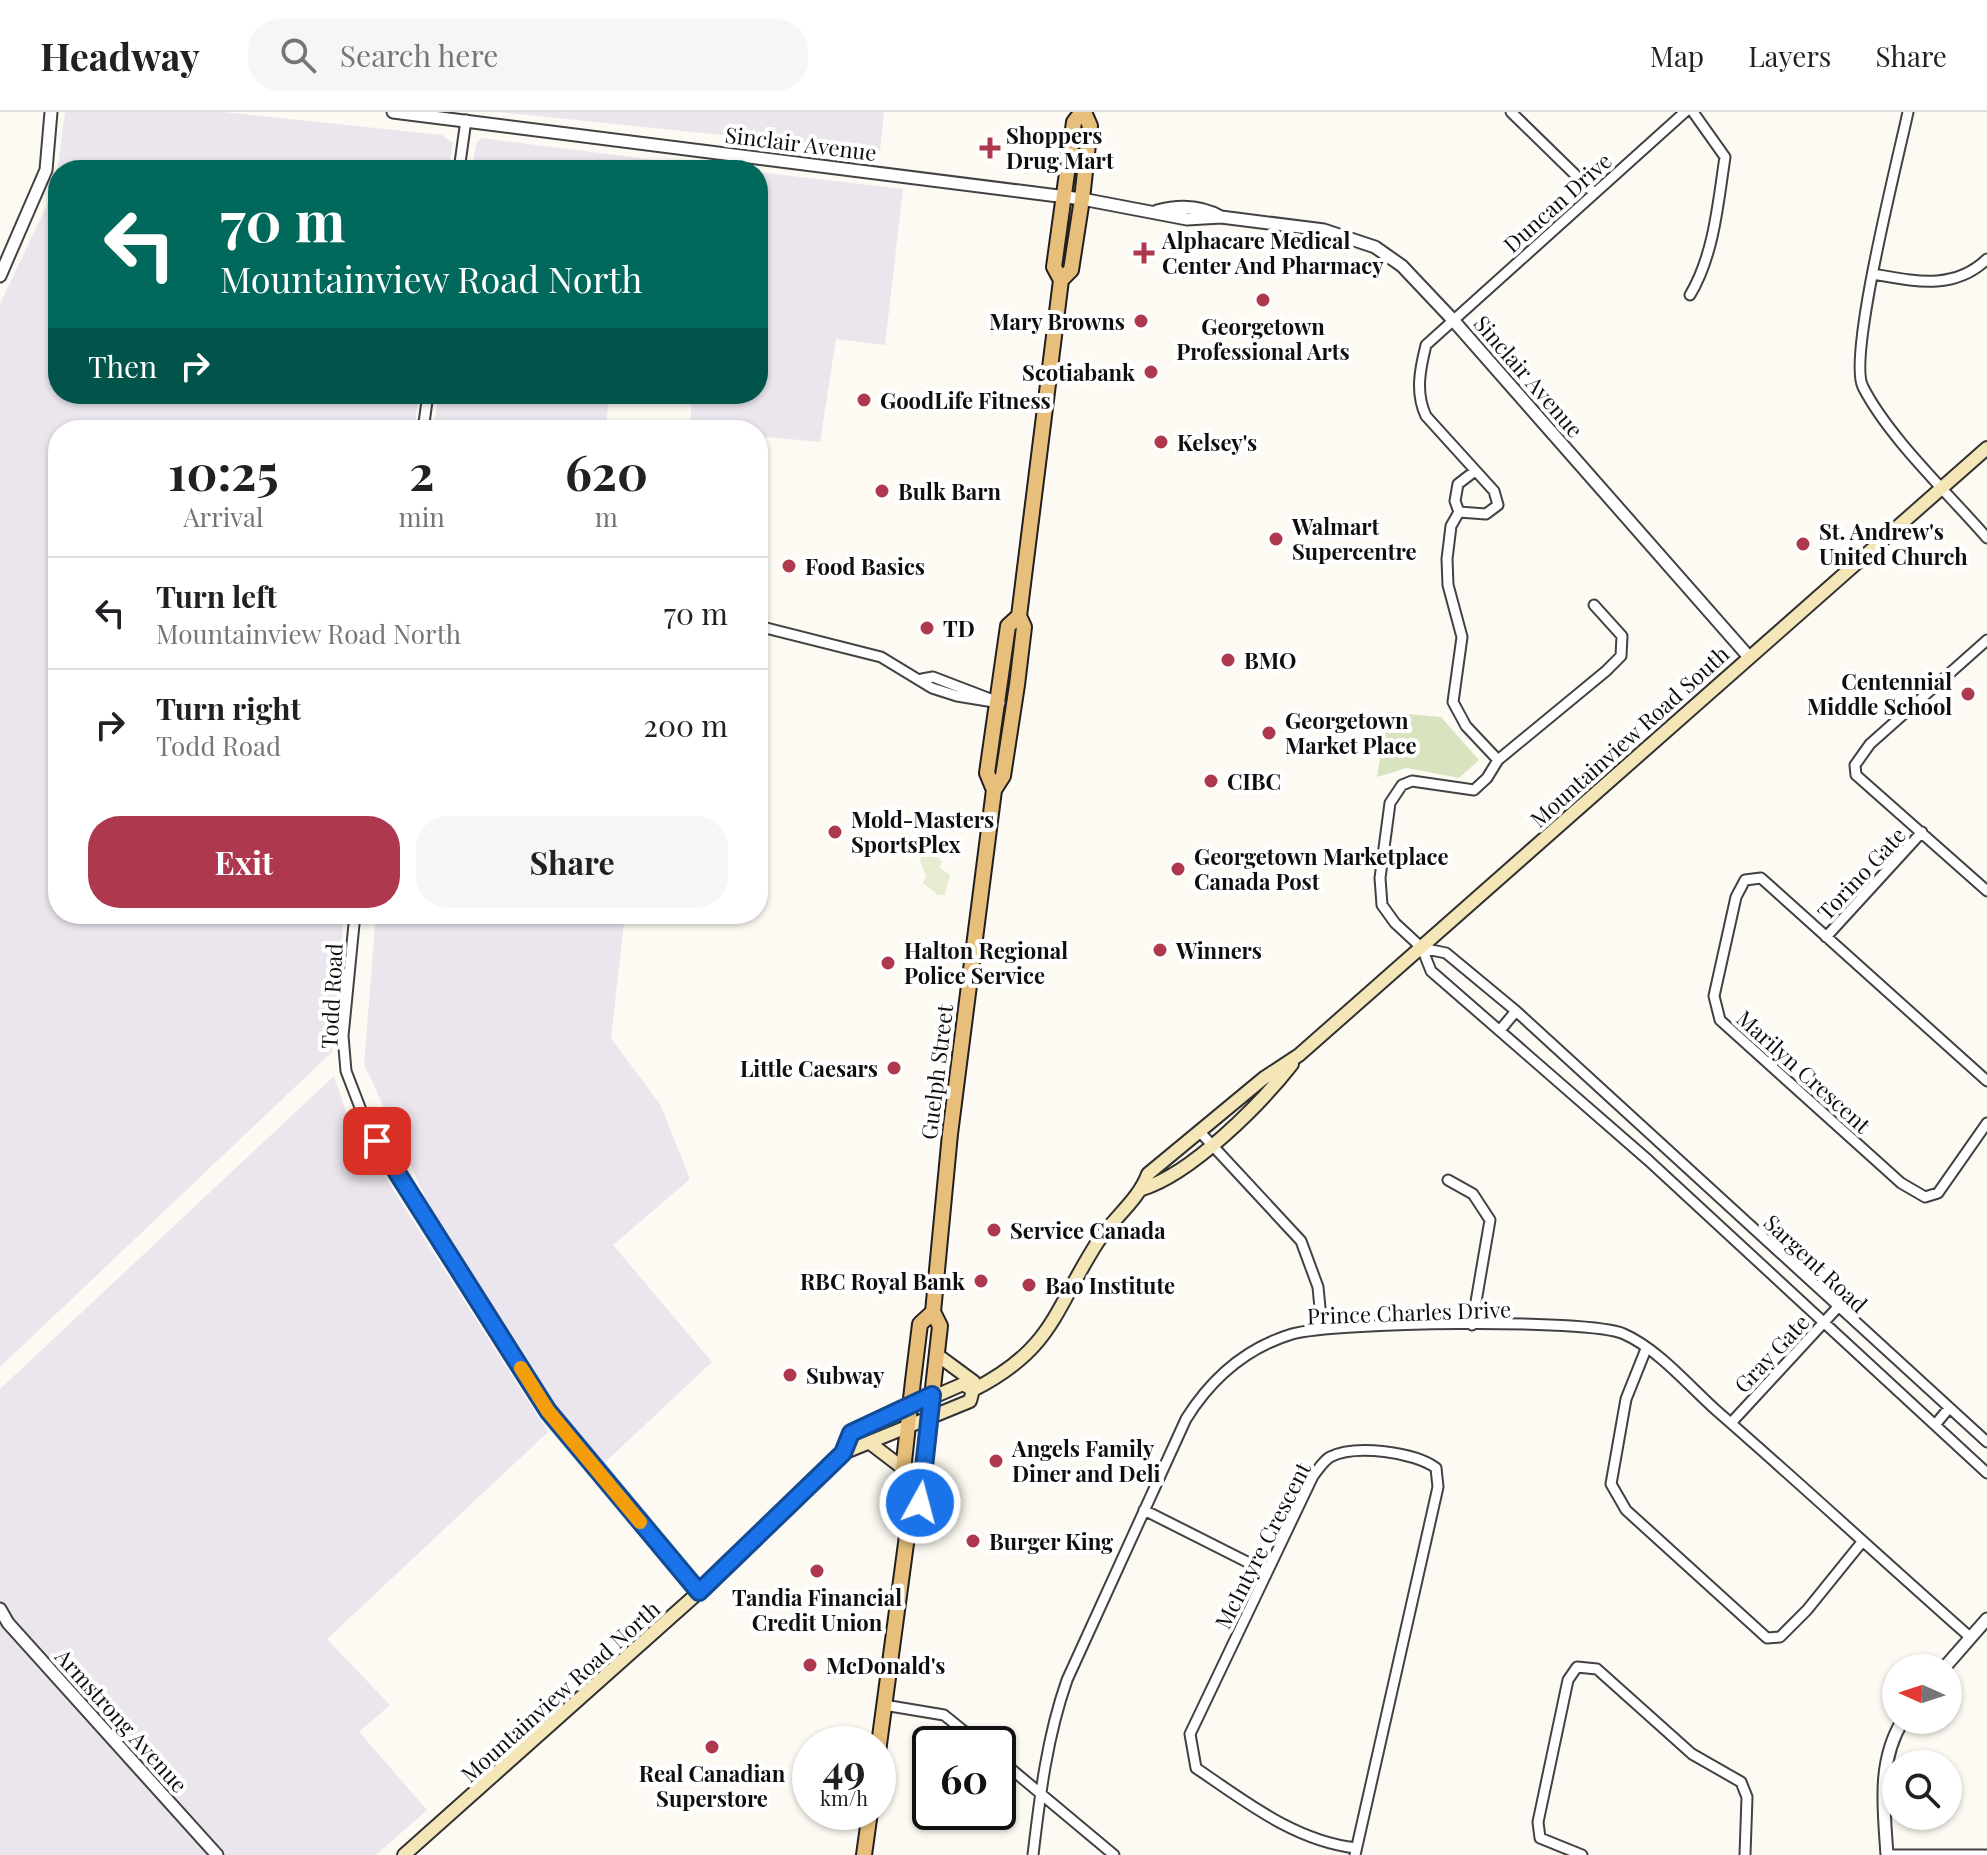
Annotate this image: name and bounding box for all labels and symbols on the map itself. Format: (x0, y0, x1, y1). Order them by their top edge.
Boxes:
street label: Sinclair Avenue (723, 119, 879, 167)
place label: Shoppers Drug Mart (1006, 120, 1114, 175)
marker: Shoppers Drug Mart (981, 139, 999, 157)
street label: Duncan Drive (1496, 145, 1618, 259)
place label: Alphacare Medical Center And Pharmacy (1161, 225, 1384, 280)
marker: Alphacare Medical Center And Pharmacy (1133, 242, 1155, 264)
marker: Georgetown Professional Arts (1254, 291, 1272, 309)
place label: Mary Browns (989, 306, 1125, 336)
street label: Sinclair Avenue (1468, 309, 1590, 443)
place label: Georgetown Professional Arts (1176, 311, 1350, 366)
marker: Mary Browns (1132, 312, 1150, 330)
place label: Scotiabank (1022, 357, 1135, 387)
marker: Scotiabank (1142, 363, 1160, 381)
place label: GoodLife Fitness (880, 385, 1051, 415)
marker: GoodLife Fitness (855, 391, 873, 409)
place label: Kelsey's (1177, 427, 1257, 457)
marker: Kelsey's (1152, 433, 1170, 451)
place label: Bulk Barn (898, 476, 1001, 506)
marker: Bulk Barn (873, 482, 891, 500)
place label: Walmart Supercentre (1291, 511, 1416, 566)
place label: St. Andrew's United Church (1819, 516, 1968, 571)
marker: Walmart Supercentre (1267, 530, 1285, 548)
marker: St. Andrew's United Church (1794, 535, 1812, 553)
place label: Food Basics (805, 551, 925, 581)
marker: Food Basics (780, 557, 798, 575)
place label: TD (943, 613, 975, 643)
marker: TD (918, 619, 936, 637)
street label: Mountainview Road South (1523, 639, 1735, 833)
place label: BMO (1244, 645, 1296, 675)
marker: BMO (1219, 651, 1237, 669)
place label: Centennial Middle School (1807, 666, 1952, 721)
marker: Centennial Middle School (1959, 685, 1977, 703)
place label: Georgetown Market Place (1285, 705, 1417, 760)
marker: Georgetown Market Place (1260, 724, 1278, 742)
place label: CIBC (1227, 766, 1281, 796)
marker: CIBC (1202, 772, 1220, 790)
place label: Mold-Masters SportsPlex (851, 804, 994, 859)
street label: Torino Gate (1810, 820, 1912, 926)
marker: Mold-Masters SportsPlex (826, 823, 844, 841)
place label: Georgetown Marketplace Canada Post (1194, 841, 1449, 896)
marker: Georgetown Marketplace Canada Post (1169, 860, 1187, 878)
place label: Halton Regional Police Service (904, 935, 1068, 990)
place label: Winners (1175, 935, 1262, 965)
marker: Winners (1151, 941, 1169, 959)
street label: Todd Road (313, 942, 349, 1050)
marker: Halton Regional Police Service (879, 954, 897, 972)
street label: Guelph Street (913, 1002, 959, 1141)
street label: Marilyn Crescent (1731, 1003, 1878, 1140)
place label: Little Caesars (740, 1053, 878, 1083)
marker: Little Caesars (885, 1059, 903, 1077)
pin (343, 1107, 411, 1175)
street label: Sargent Road (1758, 1207, 1874, 1319)
place label: Service Canada (1010, 1215, 1166, 1245)
marker: Service Canada (985, 1221, 1003, 1239)
place label: RBC Royal Bank (800, 1266, 965, 1296)
place label: Bao Institute (1045, 1270, 1175, 1300)
marker: RBC Royal Bank (972, 1272, 990, 1290)
marker: Bao Institute (1020, 1276, 1038, 1294)
street label: Prince Charles Drive (1306, 1293, 1512, 1331)
street label: Gray Gate (1727, 1307, 1815, 1399)
place label: Subway (806, 1360, 885, 1390)
marker: Subway (781, 1366, 799, 1384)
place label: Angels Family Diner and Deli (1011, 1433, 1161, 1488)
marker: Angels Family Diner and Deli (987, 1452, 1005, 1470)
street label: McIntyre Crescent (1207, 1456, 1317, 1633)
position arrow (878, 1461, 962, 1545)
place label: Burger King (989, 1526, 1114, 1556)
marker: Burger King (964, 1532, 982, 1550)
marker: Tandia Financial Credit Union (808, 1562, 826, 1580)
place label: Tandia Financial Credit Union (732, 1582, 902, 1637)
street label: Mountainview Road North (454, 1593, 666, 1789)
street label: Armstrong Avenue (49, 1641, 195, 1798)
place label: McDonald's (826, 1650, 945, 1680)
north arrow (1882, 1654, 1962, 1734)
marker: McDonald's (801, 1656, 819, 1674)
speed limit sign: 60 (912, 1726, 1016, 1830)
marker: Real Canadian Superstore (703, 1738, 721, 1756)
place label: Real Canadian Superstore (639, 1758, 786, 1813)

